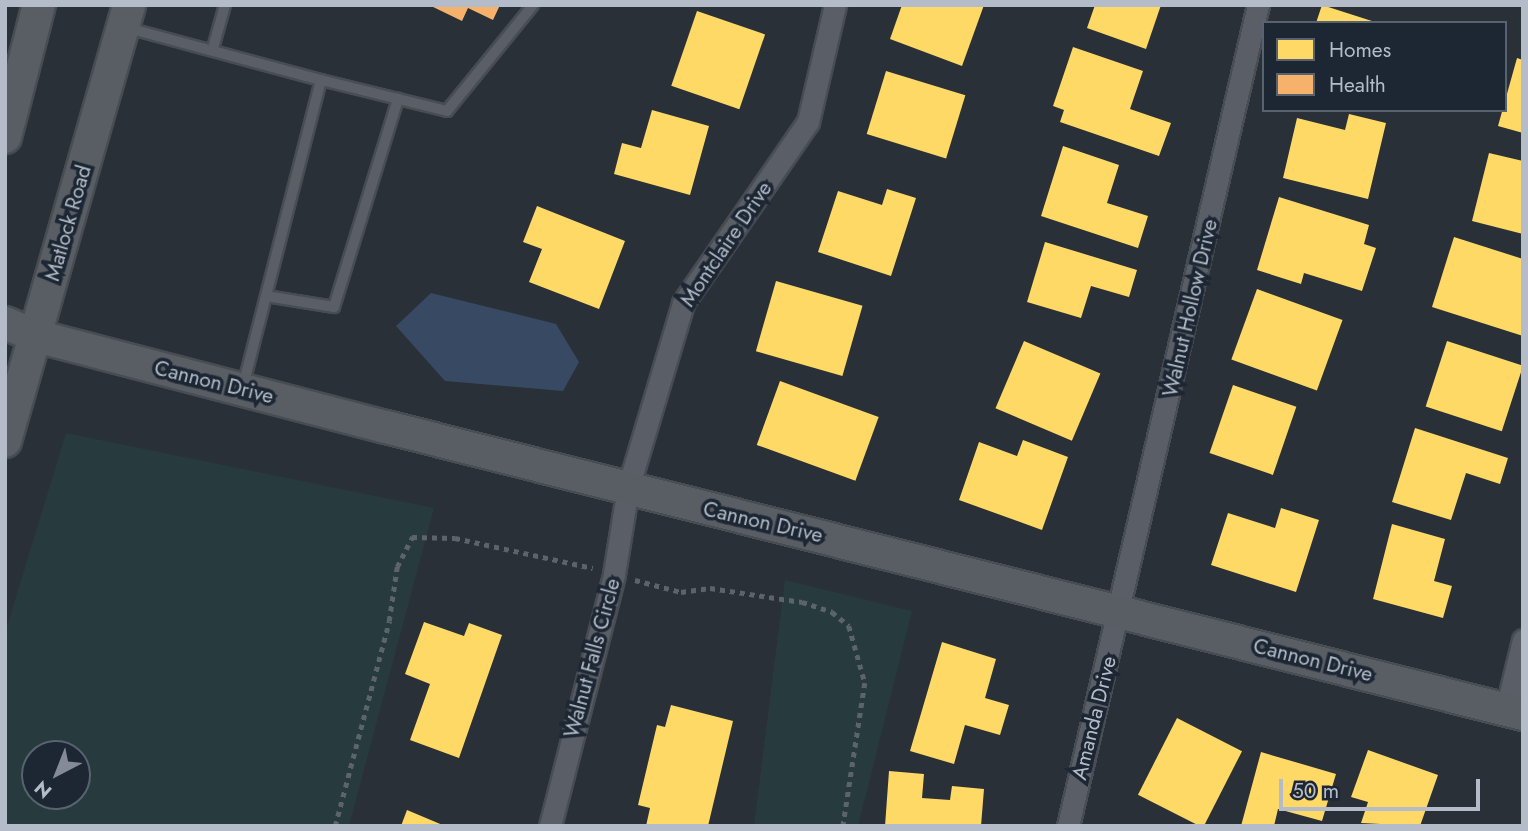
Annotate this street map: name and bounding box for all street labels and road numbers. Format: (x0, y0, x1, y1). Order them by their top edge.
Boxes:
street label: Matlock Road (39, 162, 97, 284)
street label: Montclaire Drive (675, 177, 777, 311)
street label: Walnut Hollow Drive (1157, 217, 1223, 399)
street label: Cannon Drive (152, 355, 276, 409)
street label: Cannon Drive (701, 496, 825, 548)
street label: Walnut Falls Circle (559, 576, 625, 740)
street label: Cannon Drive (1251, 633, 1375, 687)
street label: Amanda Drive (1066, 654, 1122, 782)

